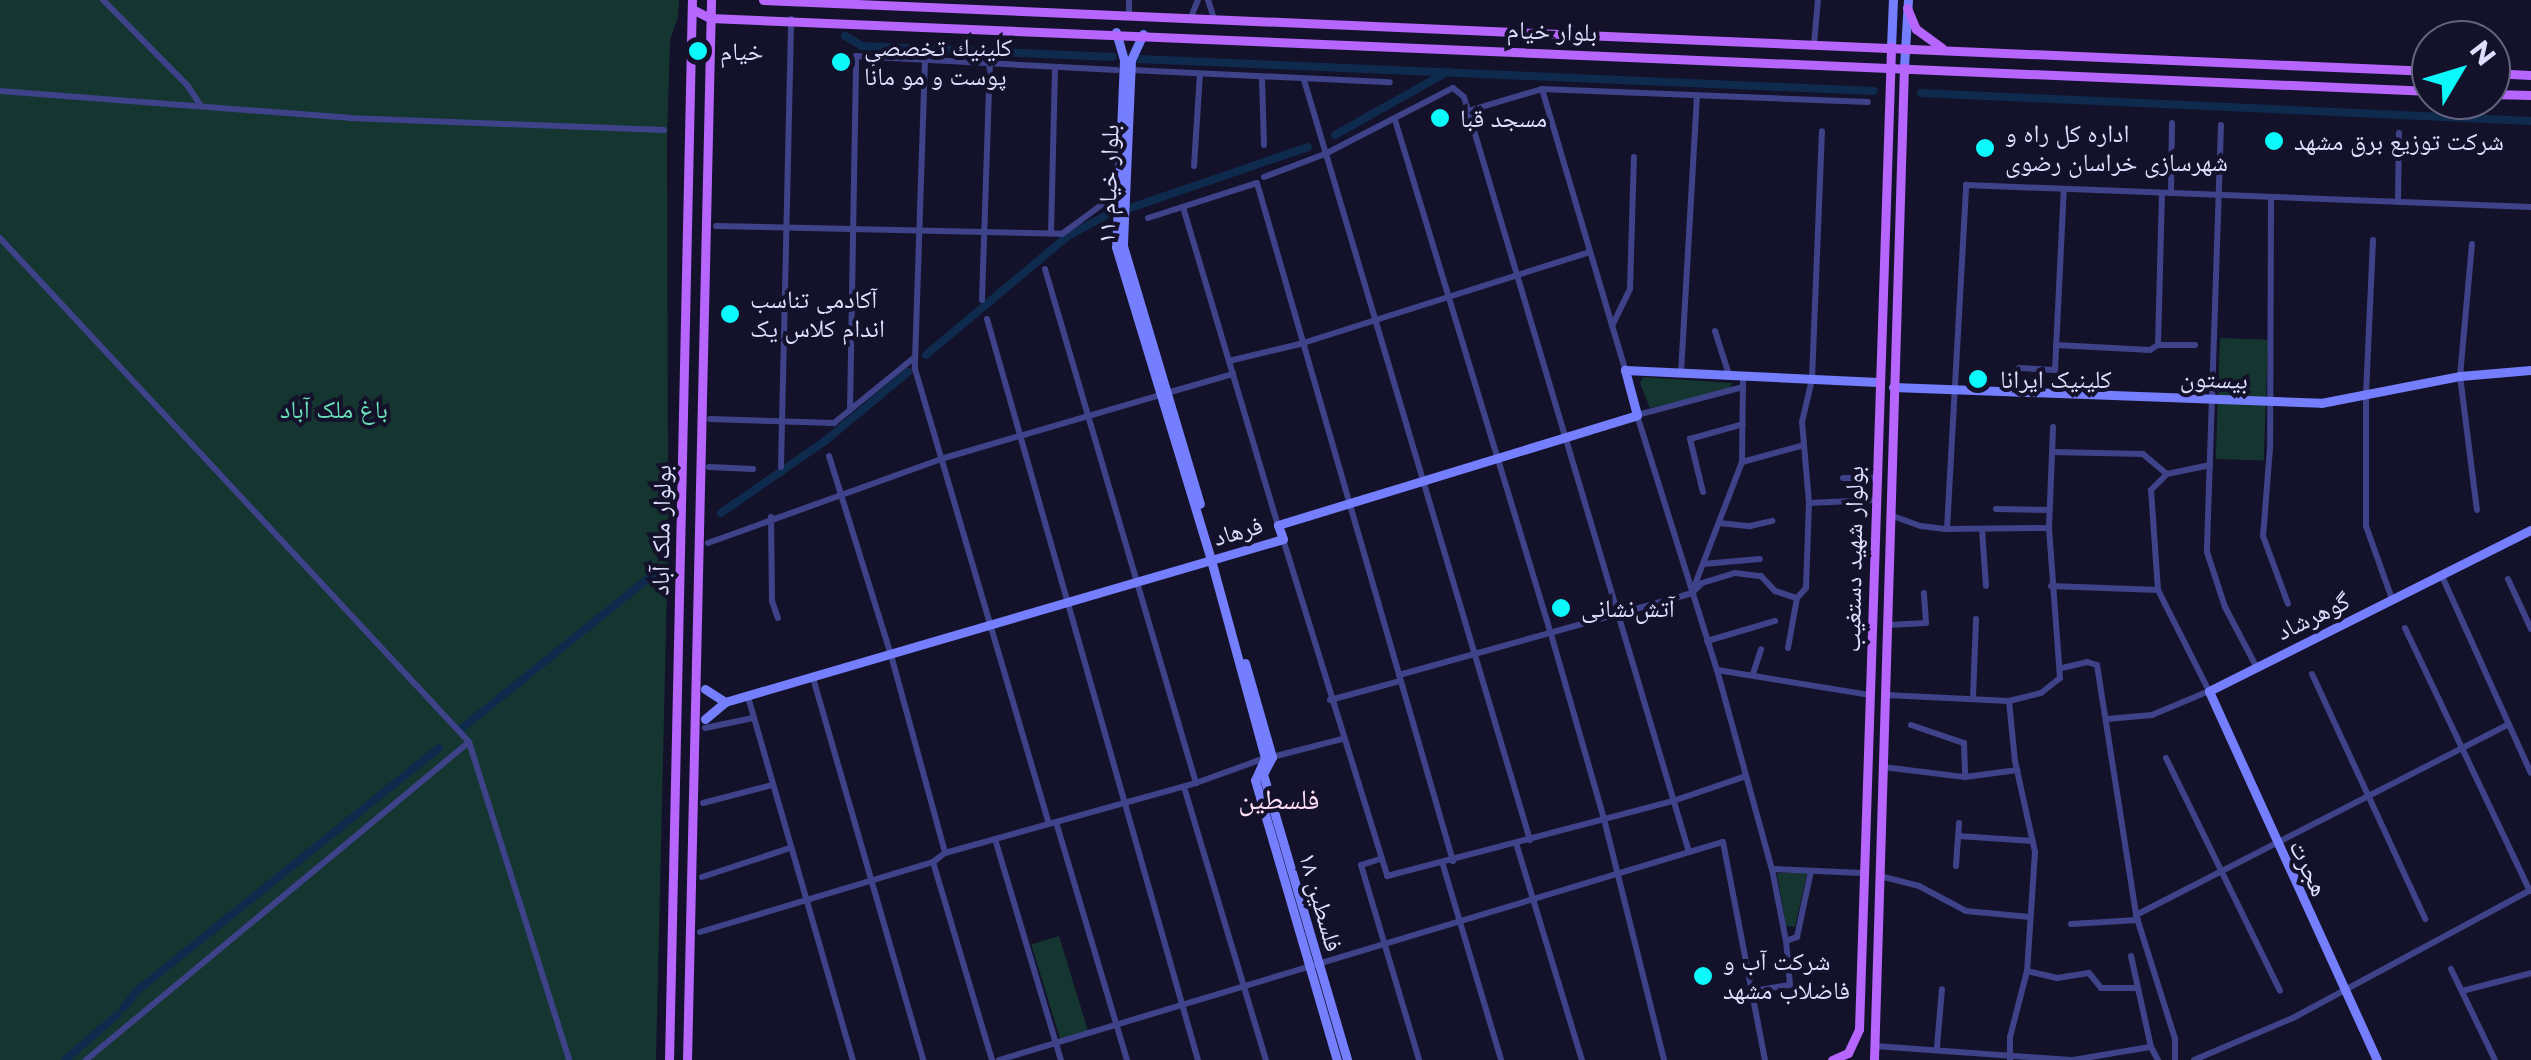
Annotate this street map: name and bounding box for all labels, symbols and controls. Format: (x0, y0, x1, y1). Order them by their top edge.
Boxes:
street label: بلوار خیام (1506, 14, 1598, 48)
north arrow (2411, 20, 2511, 120)
place label: كلينيك تخصصي پوست و مو مانا (864, 33, 1012, 92)
text: N (2463, 33, 2503, 72)
place label: خیام (720, 36, 763, 66)
marker: خیام (685, 38, 711, 64)
marker: كلينيك تخصصي پوست و مو مانا (828, 49, 854, 75)
place label: مسجد قبا (1460, 103, 1547, 133)
marker: مسجد قبا (1429, 107, 1451, 129)
place label: اداره کل راه و شهرسازی خراسان رضوی (2005, 119, 2228, 178)
street label: بلوار خیام ۱۱ (1091, 124, 1125, 244)
place label: شرکت توزیع برق مشهد (2294, 126, 2504, 156)
marker: شرکت توزیع برق مشهد (2263, 130, 2285, 152)
marker: اداره کل راه و شهرسازی خراسان رضوی (1974, 137, 1996, 159)
place label: آکادمی تناسب اندام کلاس یک (750, 285, 885, 344)
marker: آکادمی تناسب اندام کلاس یک (719, 303, 741, 325)
street label: بیستون (2180, 363, 2248, 395)
place label: کلینیک ایرانا (2000, 364, 2112, 394)
marker: کلینیک ایرانا (1965, 366, 1991, 392)
park label: باغ ملک آباد (280, 394, 388, 424)
street label: بولوار ملک آباد (645, 464, 677, 596)
street label: بولوار شهید دستغیب (1836, 465, 1870, 653)
street label: فرهاد (1210, 510, 1266, 552)
street label: گوهرشاد (2271, 585, 2355, 647)
place label: آتش‌نشانی (1581, 593, 1675, 623)
marker: آتش‌نشانی (1550, 597, 1572, 619)
district label: فلسطین (1238, 782, 1320, 816)
street label: هجرت (2283, 835, 2335, 901)
street label: فلسطین ۱۸ (1293, 849, 1349, 955)
place label: شرکت آب و فاضلاب مشهد (1723, 947, 1850, 1006)
marker: شرکت آب و فاضلاب مشهد (1692, 965, 1714, 987)

